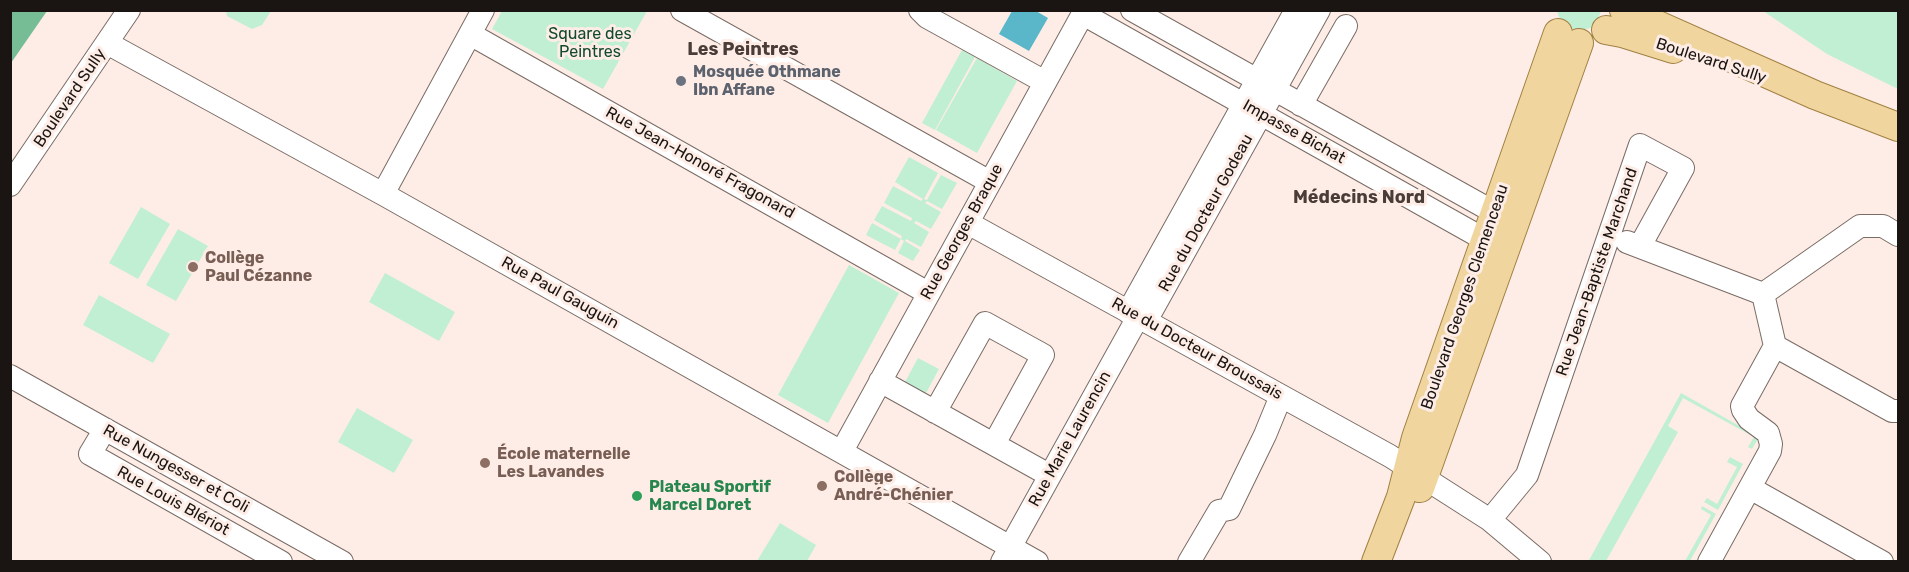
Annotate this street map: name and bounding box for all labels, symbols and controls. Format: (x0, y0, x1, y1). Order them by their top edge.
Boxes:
park label: Square des Peintres (548, 24, 632, 62)
street label: Boulevard Sully (1653, 34, 1769, 88)
district label: Les Peintres (687, 39, 799, 61)
street label: Boulevard Sully (30, 45, 110, 151)
place label: Mosquée Othmane Ibn Affane (693, 62, 841, 100)
marker: Mosquée Othmane Ibn Affane (674, 74, 688, 88)
street label: Impasse Bichat (1239, 96, 1349, 168)
street label: Rue Jean-Honoré Fragonard (602, 103, 798, 223)
street label: Rue du Docteur Godeau (1155, 131, 1257, 295)
street label: Rue Georges Braque (917, 161, 1007, 303)
street label: Rue Jean-Baptiste Marchand (1552, 165, 1642, 379)
street label: Boulevard Georges Clemenceau (1417, 182, 1513, 412)
district label: Médecins Nord (1293, 187, 1425, 209)
place label: Collège Paul Cézanne (205, 248, 312, 286)
street label: Rue Paul Gauguin (498, 253, 622, 333)
marker: Collège Paul Cézanne (186, 260, 200, 274)
street label: Rue du Docteur Broussais (1108, 294, 1286, 404)
street label: Rue Marie Laurencin (1025, 368, 1115, 510)
street label: Rue Nungesser et Coli (100, 421, 252, 517)
place label: École maternelle Les Lavandes (497, 444, 631, 482)
marker: École maternelle Les Lavandes (478, 456, 492, 470)
street label: Rue Louis Blériot (113, 462, 233, 540)
place label: Collège André-Chénier (834, 467, 953, 505)
place label: Plateau Sportif Marcel Doret (649, 477, 771, 515)
marker: Collège André-Chénier (815, 479, 829, 493)
marker: Plateau Sportif Marcel Doret (630, 489, 644, 503)

